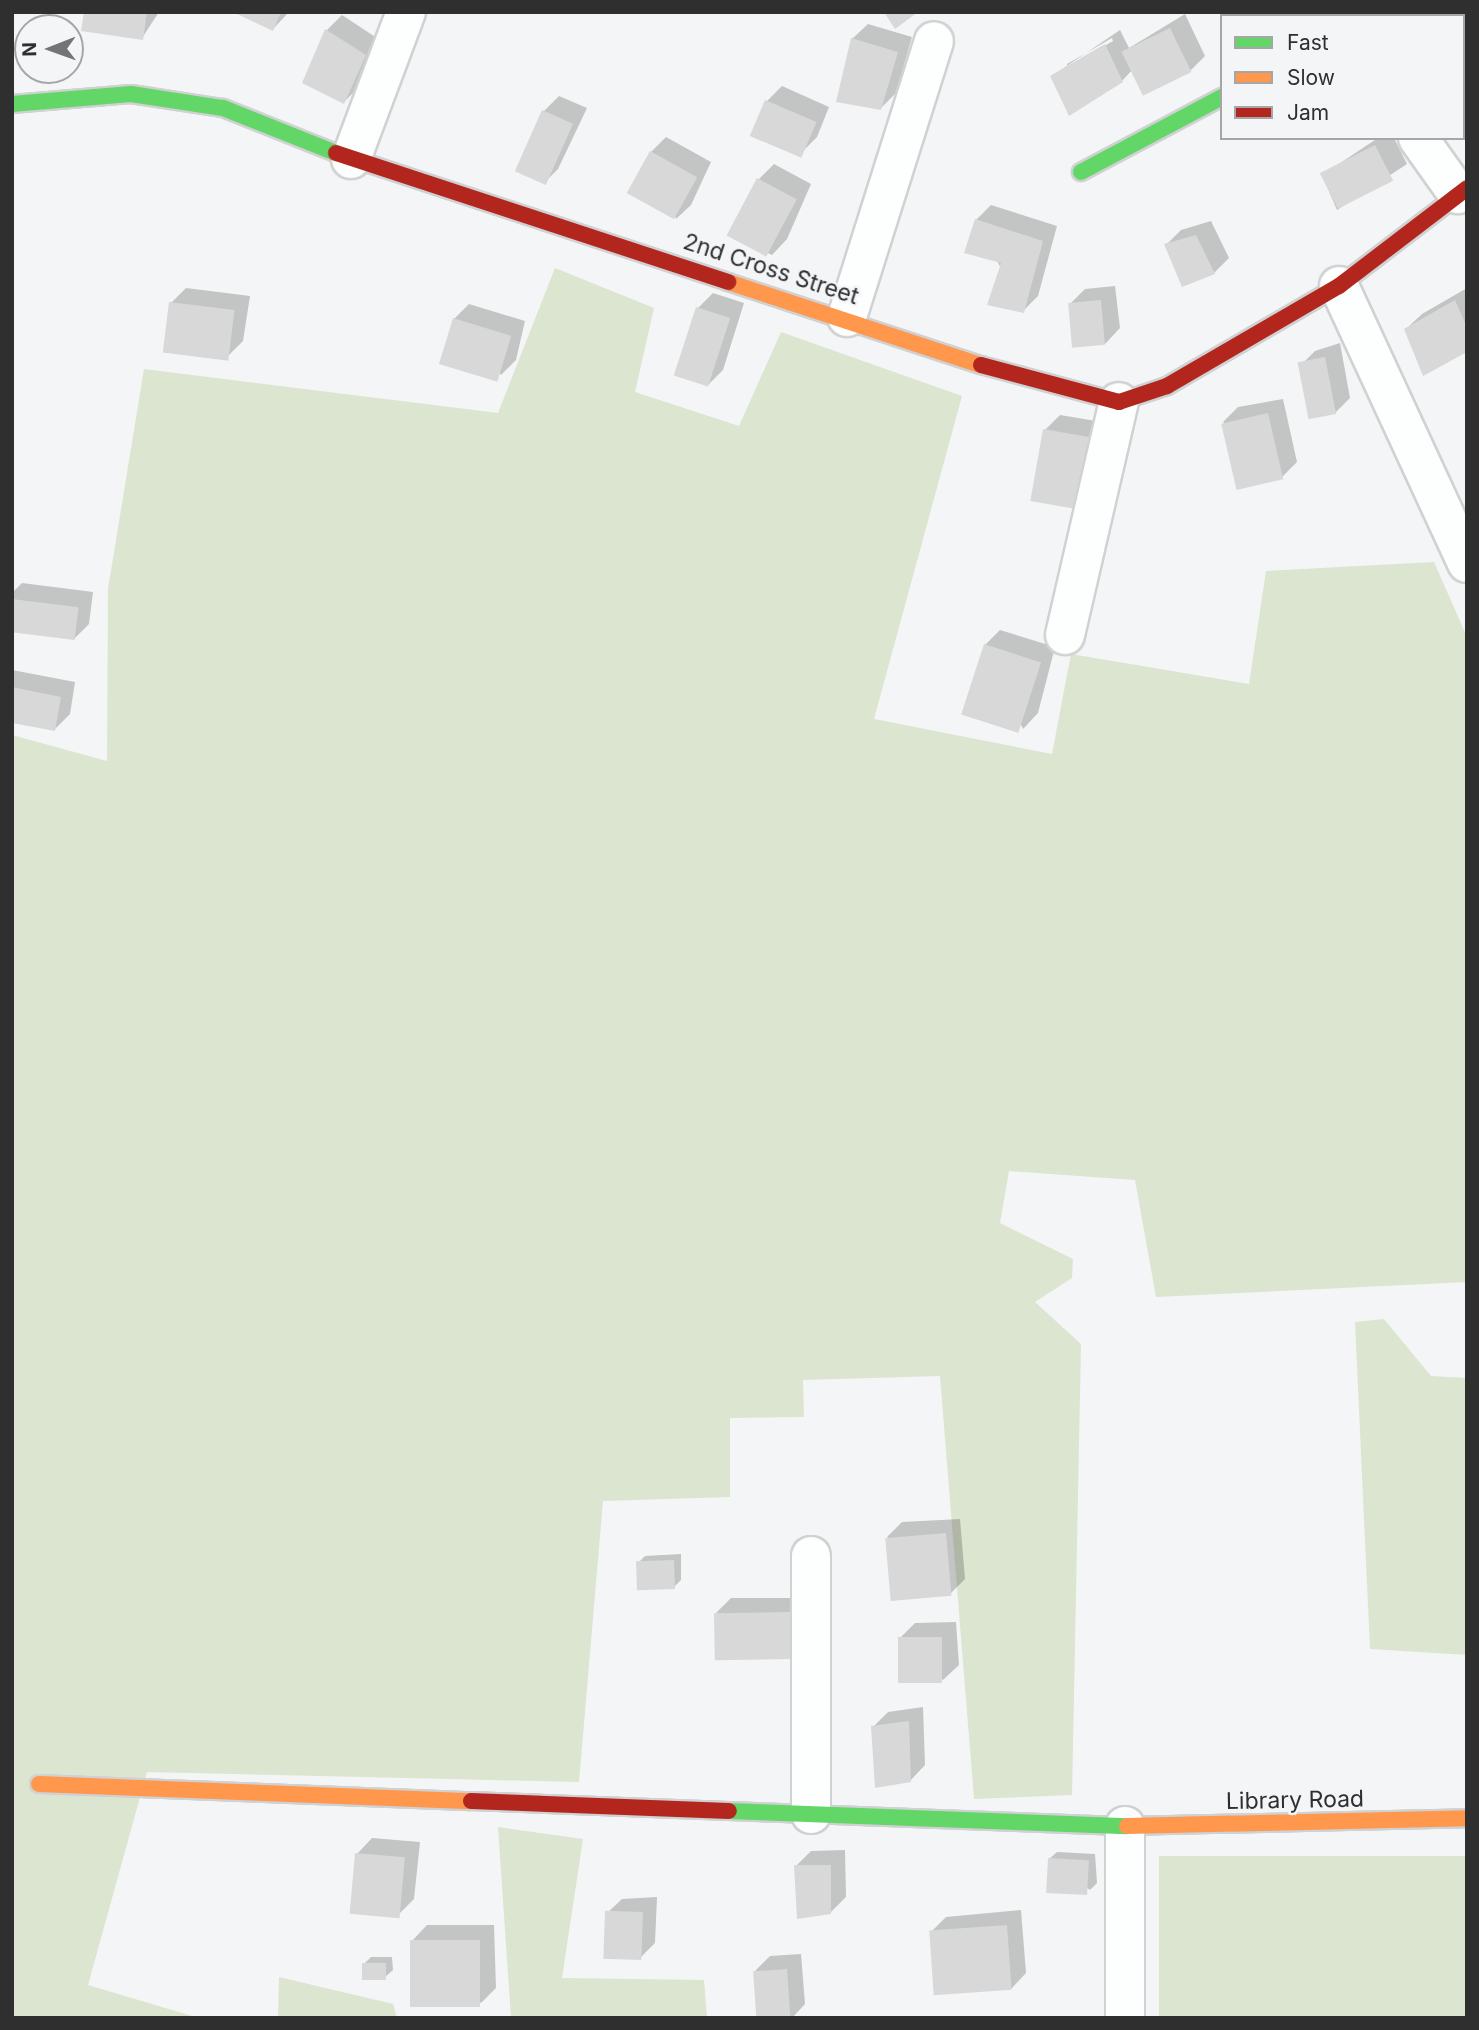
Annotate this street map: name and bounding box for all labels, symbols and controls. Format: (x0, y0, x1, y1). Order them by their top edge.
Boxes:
north arrow (14, 14, 84, 84)
legend (1220, 14, 1465, 140)
text: Fast (1287, 30, 1329, 55)
text: N (18, 42, 41, 57)
text: Slow (1287, 65, 1335, 90)
text: Jam (1287, 100, 1329, 125)
street label: 2nd Cross Street (680, 228, 862, 310)
street label: Library Road (1226, 1785, 1364, 1815)

